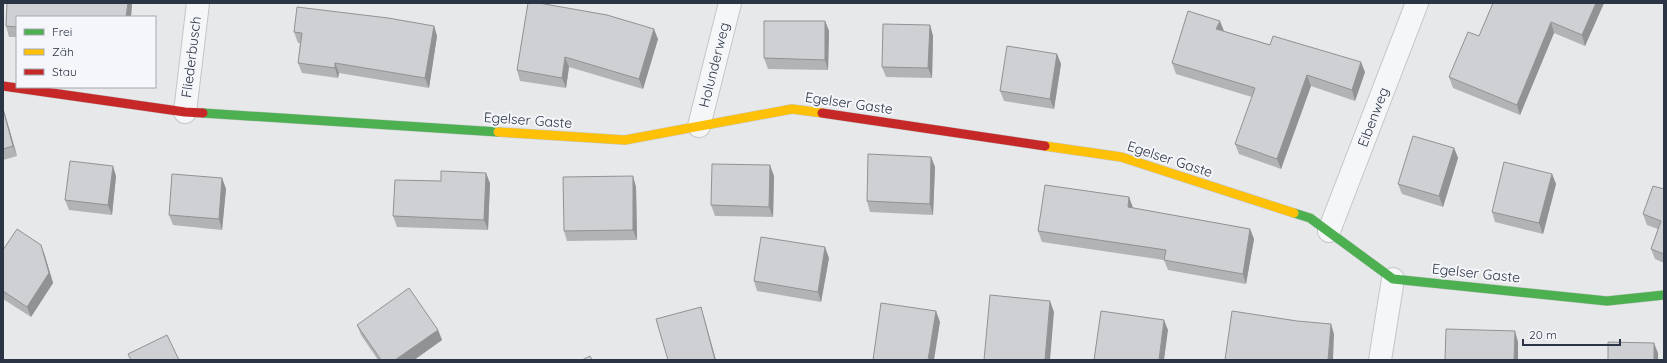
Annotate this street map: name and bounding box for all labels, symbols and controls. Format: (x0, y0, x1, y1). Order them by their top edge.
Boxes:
street label: Fliederbusch (177, 15, 205, 99)
legend (16, 16, 156, 88)
street label: Holunderweg (695, 20, 733, 110)
text: Frei (52, 24, 72, 39)
text: Zäh (52, 44, 74, 59)
text: Stau (52, 64, 77, 79)
street label: Eibenweg (1353, 85, 1393, 149)
street label: Egelser Gaste (804, 88, 894, 118)
street label: Egelser Gaste (483, 108, 573, 132)
street label: Egelser Gaste (1125, 137, 1215, 181)
street label: Egelser Gaste (1431, 259, 1521, 287)
scale bar (1523, 321, 1620, 347)
text: 20 m (1529, 327, 1557, 342)

